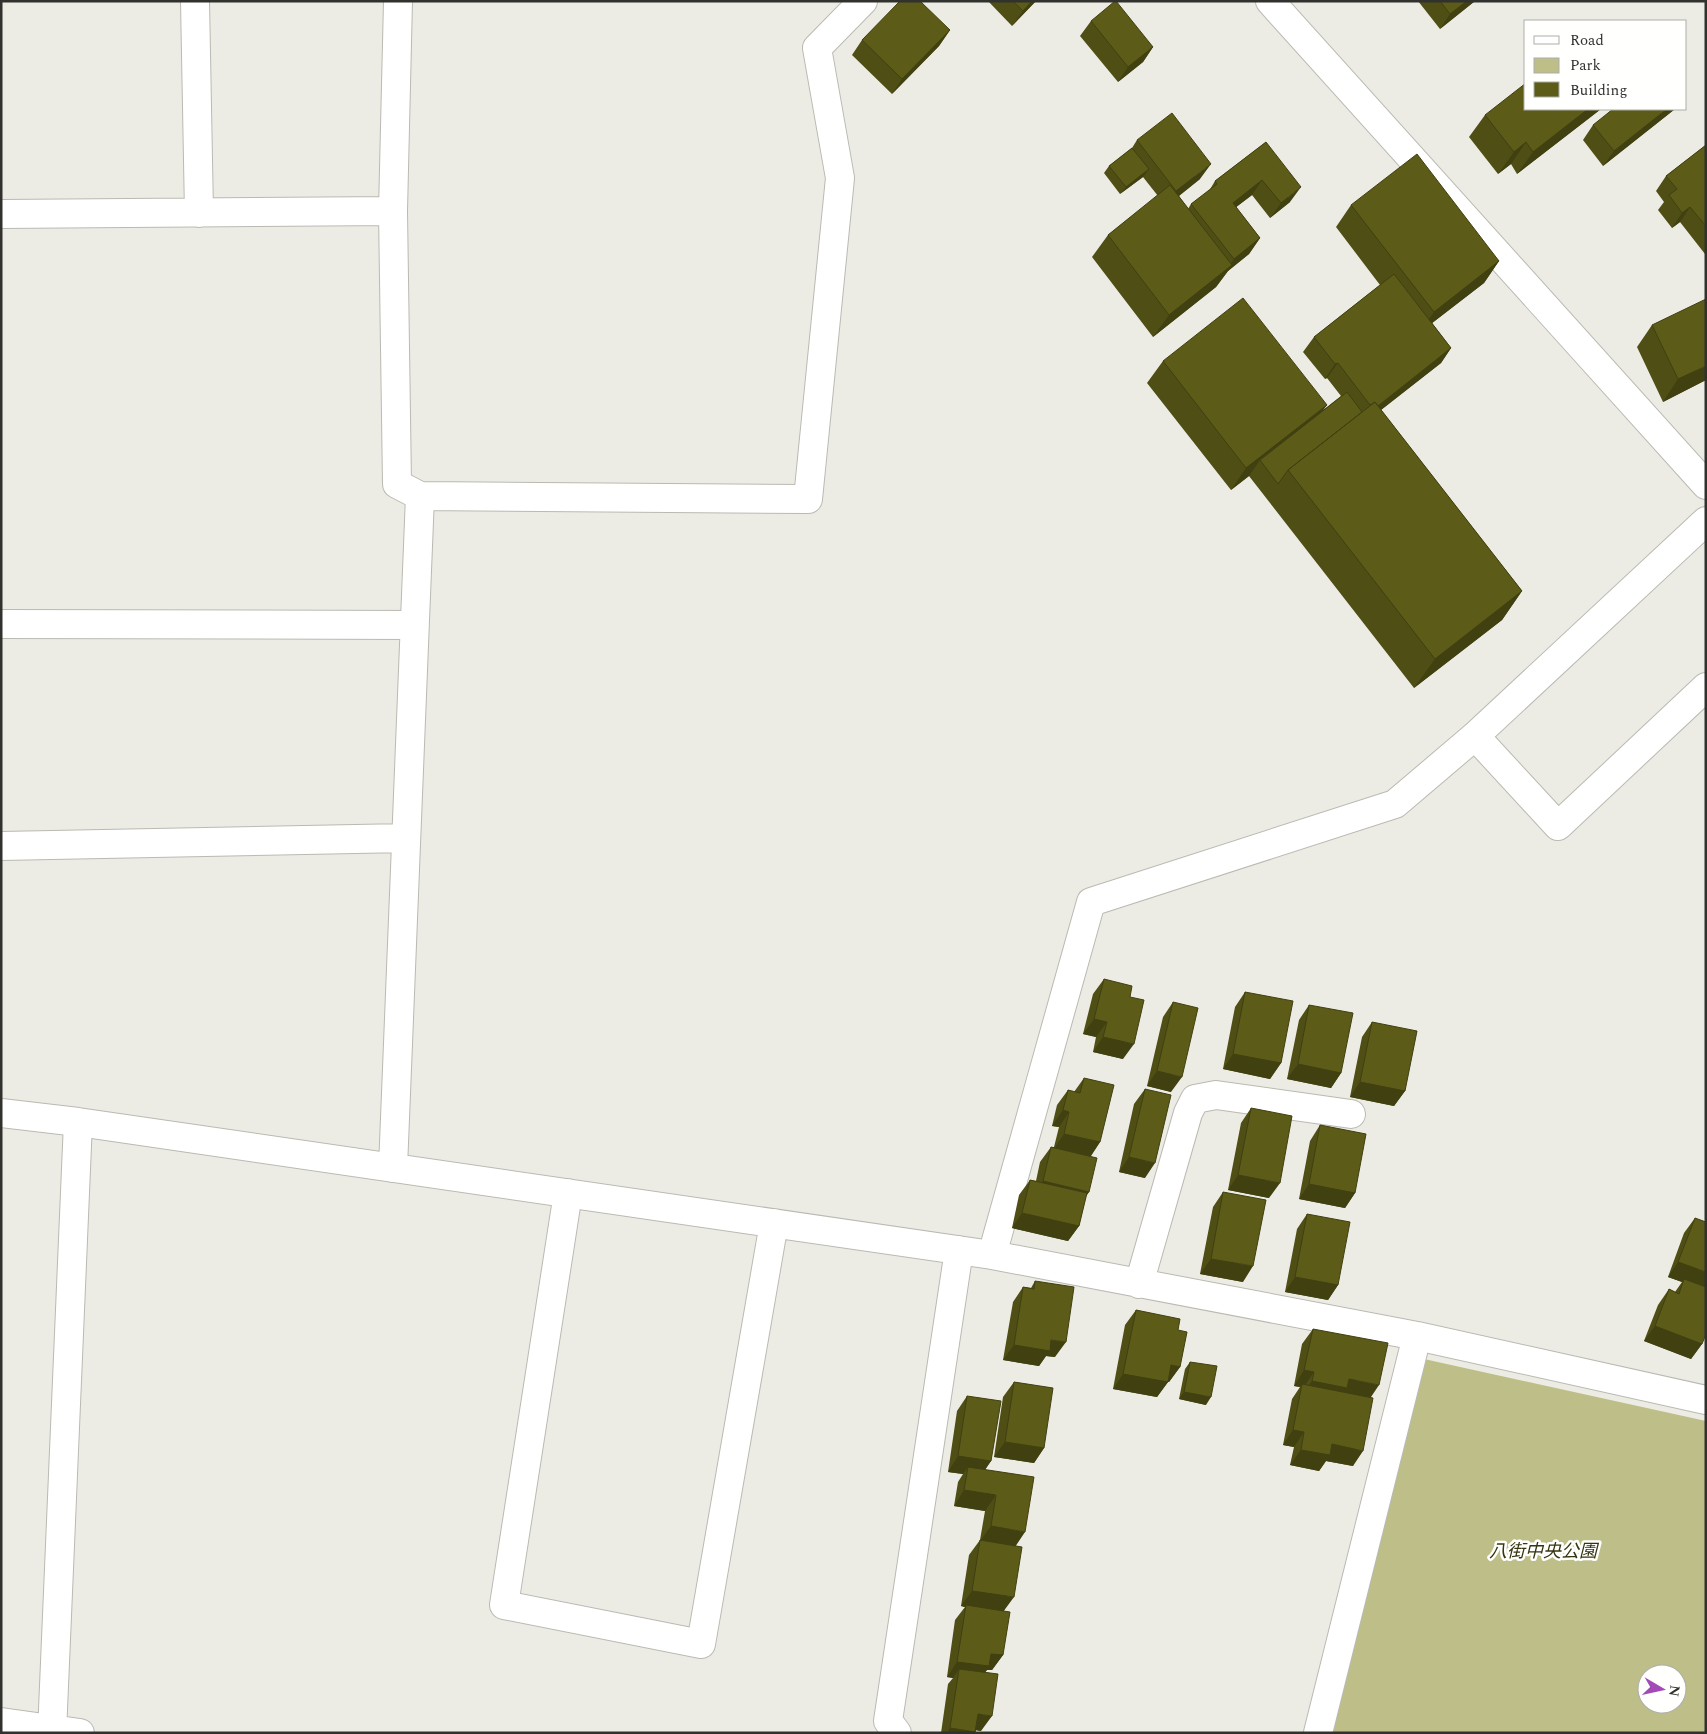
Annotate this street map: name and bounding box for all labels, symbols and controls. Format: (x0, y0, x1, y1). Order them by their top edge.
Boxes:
legend (1524, 20, 1687, 110)
text: Road (1570, 29, 1604, 52)
text: Park (1570, 54, 1601, 77)
text: Building (1570, 79, 1627, 102)
park label: 八街中央公園 (1489, 1538, 1600, 1565)
north arrow (1637, 1664, 1687, 1714)
text: N (1663, 1684, 1686, 1698)

